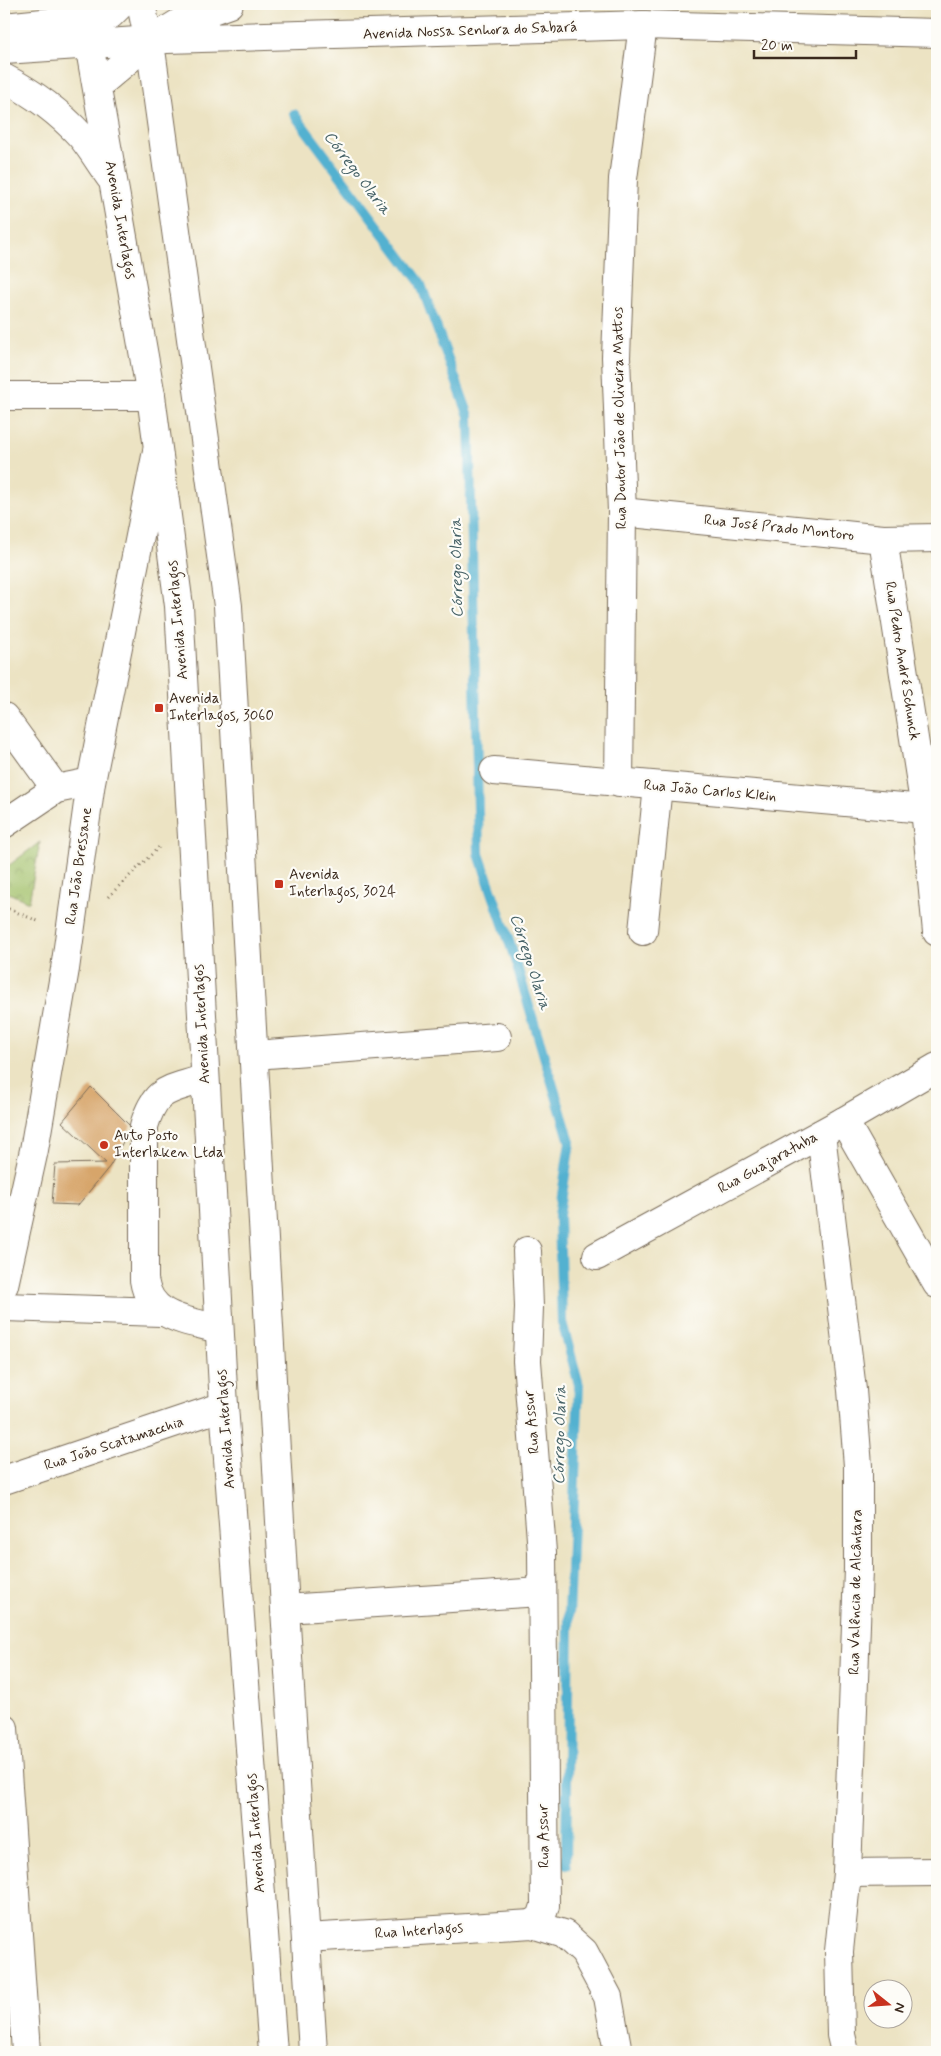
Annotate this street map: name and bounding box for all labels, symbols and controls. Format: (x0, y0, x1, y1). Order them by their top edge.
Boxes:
street label: Avenida Nossa Senhora do Sabará (362, 17, 578, 45)
scale bar (754, 28, 856, 60)
text: 20 m (761, 36, 793, 56)
water label: Córrego Olaria (317, 127, 396, 221)
street label: Avenida Interlagos (99, 159, 140, 281)
street label: Rua Doutor João de Oliveira Mattos (608, 306, 632, 530)
street label: Rua José Prado Montoro (703, 510, 855, 546)
water label: Córrego Olaria (446, 517, 470, 618)
street label: Avenida Interlagos (163, 559, 194, 681)
street label: Rua Pedro André Schunck (880, 580, 924, 742)
place label: Avenida Interlagos, 3060 (169, 689, 274, 727)
marker: Avenida Interlagos, 3060 (153, 702, 165, 714)
street label: Rua João Carlos Klein (643, 775, 777, 807)
street label: Rua João Bressane (61, 806, 97, 926)
place label: Avenida Interlagos, 3024 (289, 865, 396, 903)
marker: Avenida Interlagos, 3024 (273, 878, 285, 890)
water label: Córrego Olaria (503, 911, 556, 1014)
street label: Avenida Interlagos (189, 963, 216, 1085)
place label: Auto Posto Interlaken Ltda (114, 1126, 224, 1163)
street label: Rua Guajaratuba (715, 1127, 822, 1199)
marker: Auto Posto Interlaken Ltda (98, 1139, 110, 1151)
street label: Avenida Interlagos (212, 1368, 241, 1490)
water label: Córrego Olaria (549, 1384, 573, 1485)
street label: Rua Assur (519, 1389, 545, 1455)
street label: Rua João Scatamacchia (42, 1412, 186, 1476)
street label: Rua Valência de Alcântara (845, 1509, 867, 1675)
street label: Avenida Interlagos (242, 1772, 271, 1894)
street label: Rua Assur (533, 1804, 555, 1868)
street label: Rua Interlagos (374, 1918, 464, 1945)
north arrow (864, 1978, 914, 2028)
text: N (890, 2000, 909, 2015)

